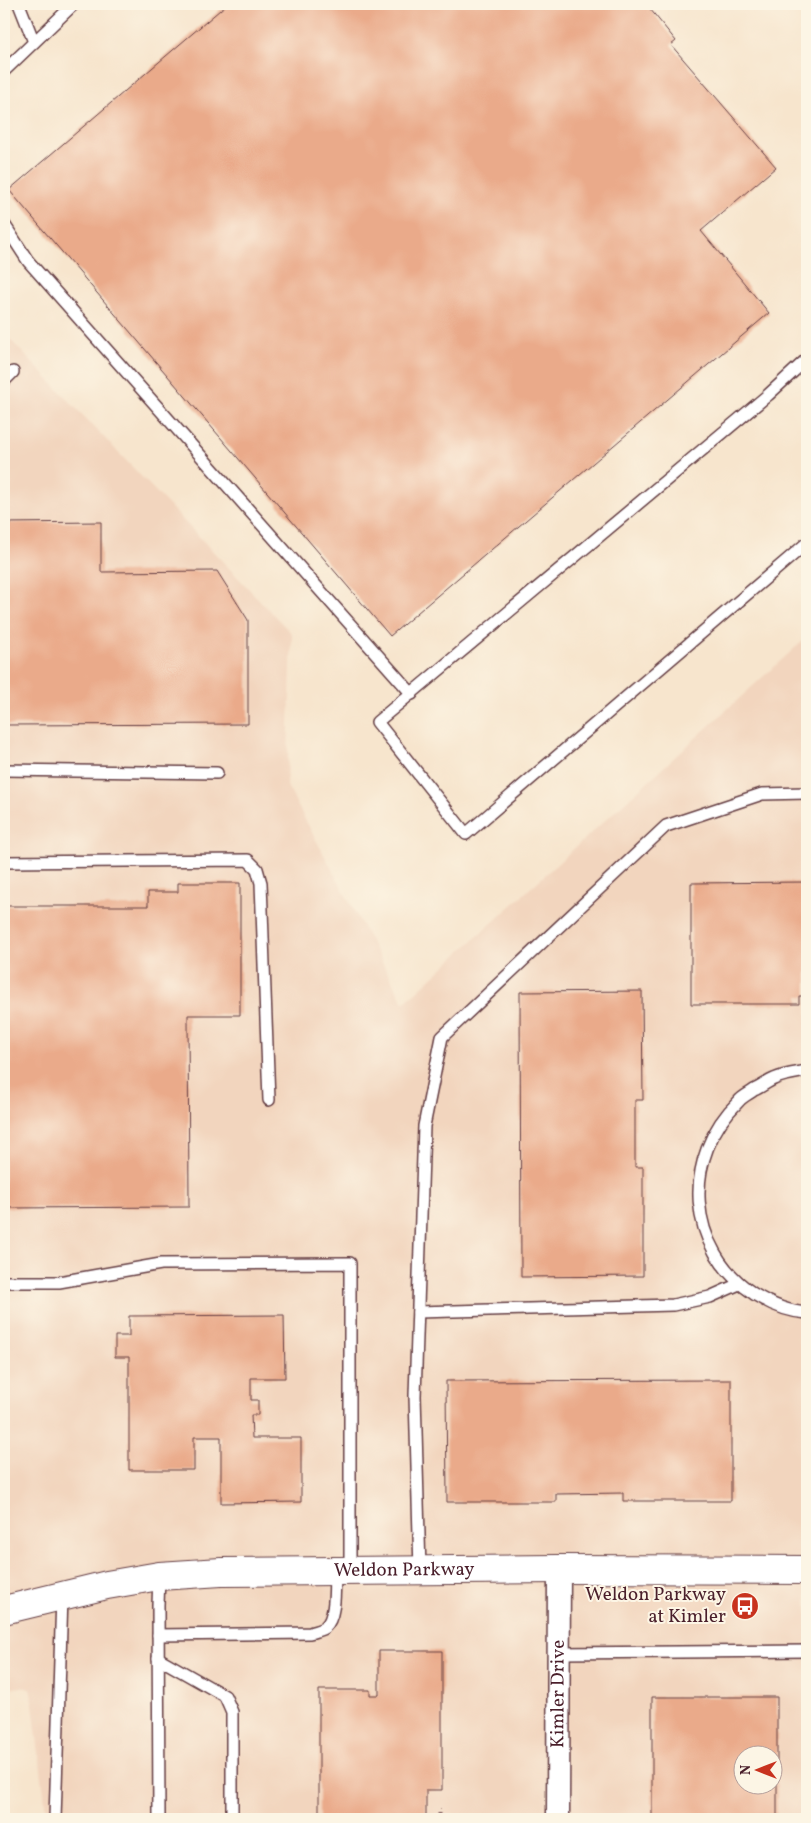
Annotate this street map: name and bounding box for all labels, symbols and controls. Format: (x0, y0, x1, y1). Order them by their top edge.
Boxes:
street label: Weldon Parkway (333, 1557, 475, 1584)
place label: Weldon Parkway at Kimler (585, 1582, 726, 1630)
bus stop icon: Weldon Parkway at Kimler (730, 1591, 760, 1621)
street label: Kimler Drive (545, 1640, 572, 1748)
north arrow (734, 1746, 784, 1796)
text: N (737, 1765, 756, 1775)

